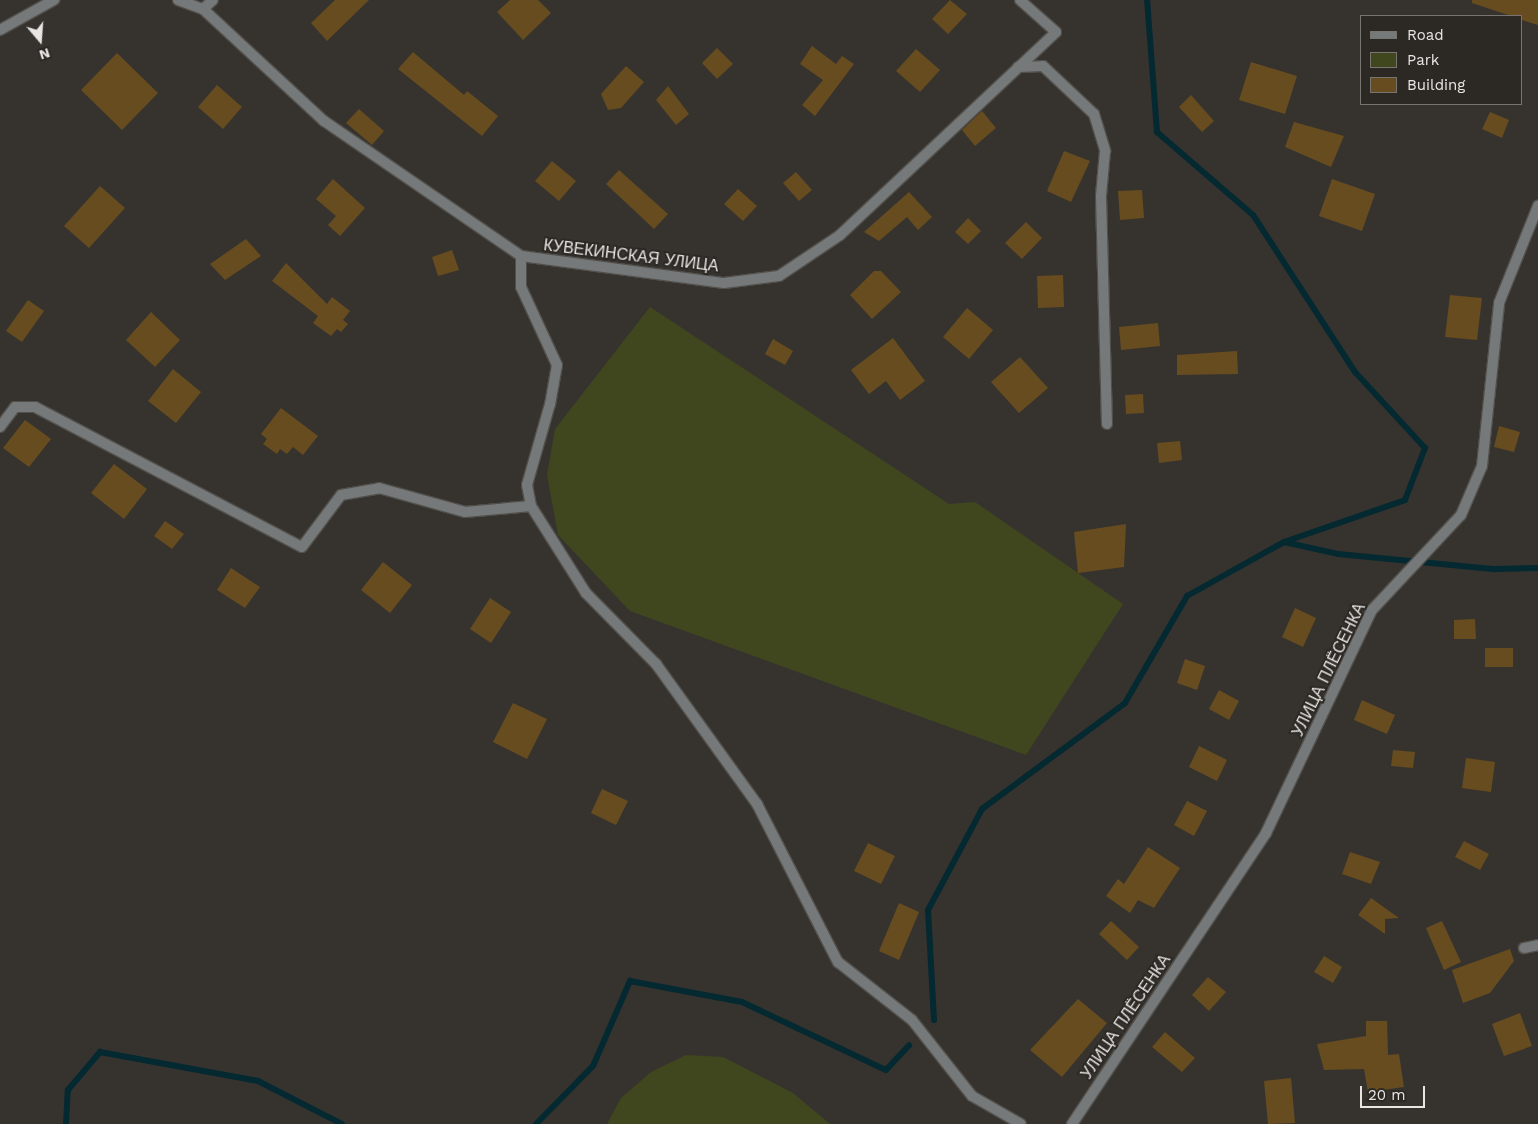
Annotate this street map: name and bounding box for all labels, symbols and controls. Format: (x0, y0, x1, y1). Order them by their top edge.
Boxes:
north arrow (15, 15, 65, 65)
legend (1360, 15, 1523, 105)
text: Road (1407, 26, 1444, 44)
text: N (37, 45, 52, 63)
text: Park (1407, 51, 1439, 69)
text: Building (1407, 76, 1465, 94)
street label: КУВЕКИНСКАЯ УЛИЦА (542, 236, 720, 276)
street label: УЛИЦА ПЛЁСЕНКА (1288, 600, 1370, 740)
street label: УЛИЦА ПЛЁСЕНКА (1077, 951, 1175, 1083)
scale bar (1363, 1076, 1428, 1108)
text: 20 m (1368, 1086, 1406, 1104)

